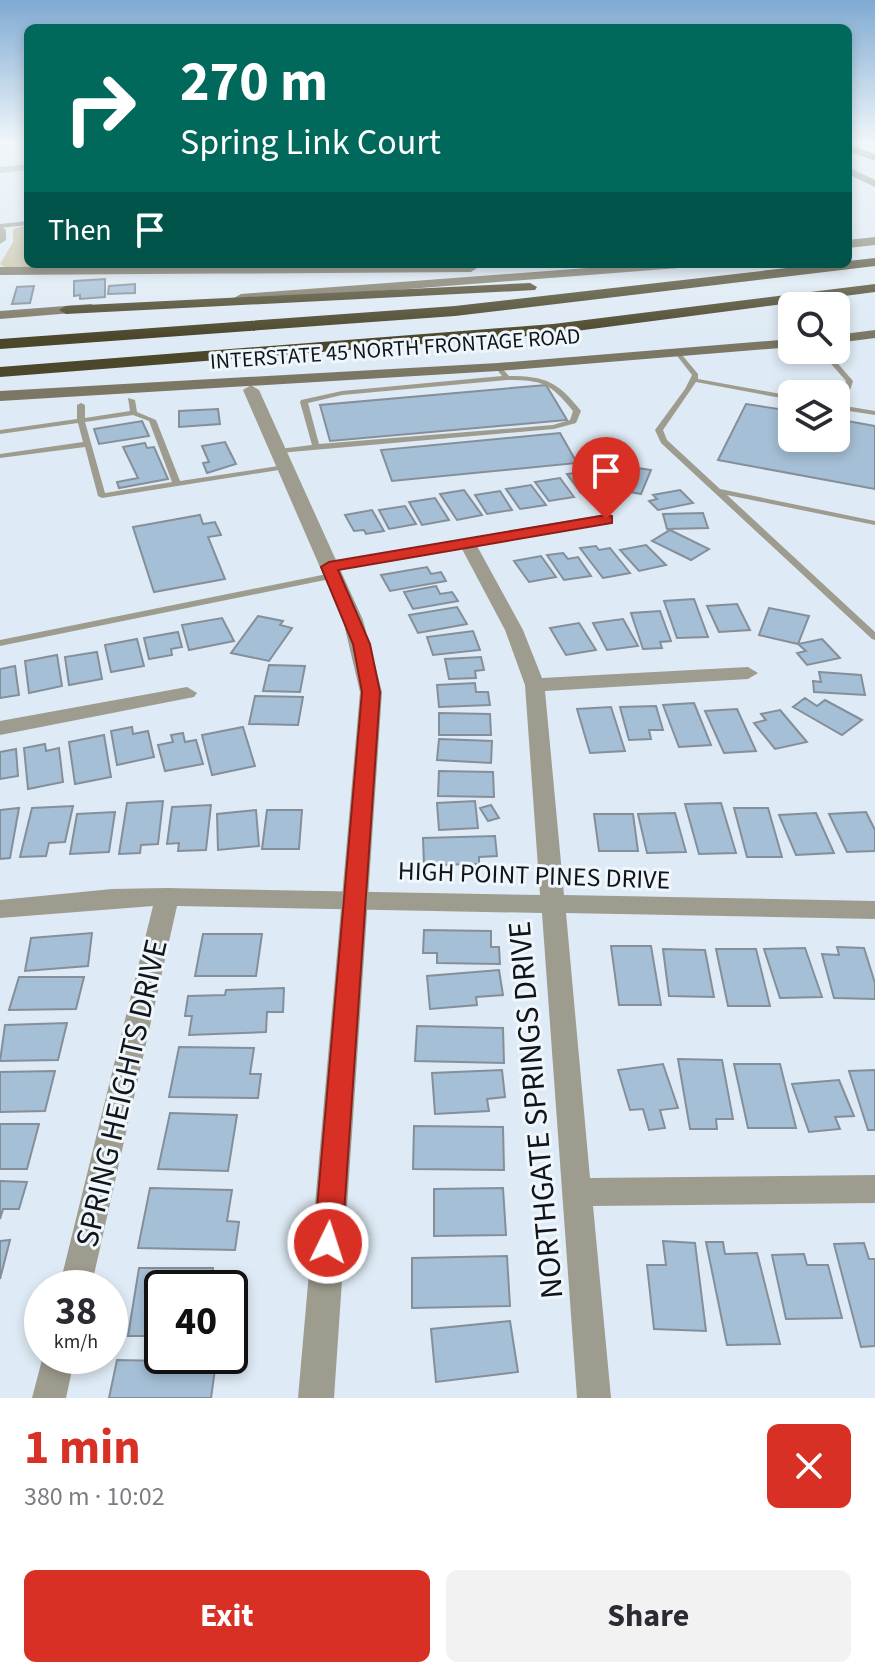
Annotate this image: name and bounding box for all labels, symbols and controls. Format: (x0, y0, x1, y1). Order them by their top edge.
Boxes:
text: 270 m (180, 43, 328, 122)
icon: right (48, 56, 152, 160)
text: Spring Link Court (180, 117, 441, 168)
icon: arrive (128, 208, 172, 252)
text: Then (48, 209, 112, 252)
map controls (778, 292, 850, 452)
button: search (778, 292, 850, 364)
street label: INTERSTATE 45 NORTH FRONTAGE ROAD (209, 320, 581, 378)
button: layers (778, 380, 850, 452)
pin (572, 437, 640, 519)
icon: arrive (584, 449, 628, 493)
street label: HIGH POINT PINES DRIVE (397, 852, 671, 899)
street label: NORTHGATE SPRINGS DRIVE (497, 919, 575, 1301)
street label: SPRING HEIGHTS DRIVE (64, 935, 180, 1252)
position arrow (286, 1201, 370, 1285)
speed limit sign: 40 (144, 1270, 248, 1374)
text: 38 (55, 1283, 97, 1340)
text: km/h (54, 1328, 98, 1356)
text: 1 min (24, 1414, 141, 1482)
button: close (767, 1424, 851, 1508)
text: 380 m · 10:02 (24, 1478, 165, 1515)
button: Exit (24, 1570, 430, 1662)
button: Share (446, 1570, 851, 1662)

